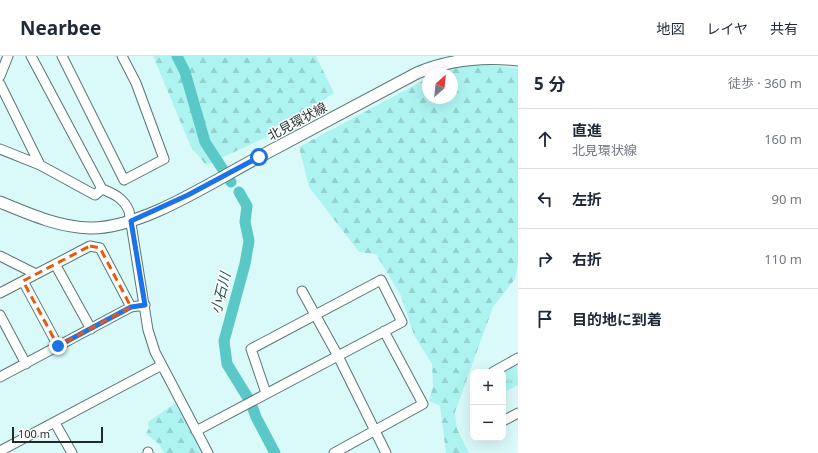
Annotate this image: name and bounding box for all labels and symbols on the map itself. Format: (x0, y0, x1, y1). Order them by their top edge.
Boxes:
north arrow (422, 68, 458, 104)
street label: 北見環状線 (264, 98, 330, 144)
route start (250, 148, 268, 166)
water label: 小石川 (206, 268, 235, 316)
route end (49, 337, 67, 355)
scale bar (12, 425, 103, 444)

